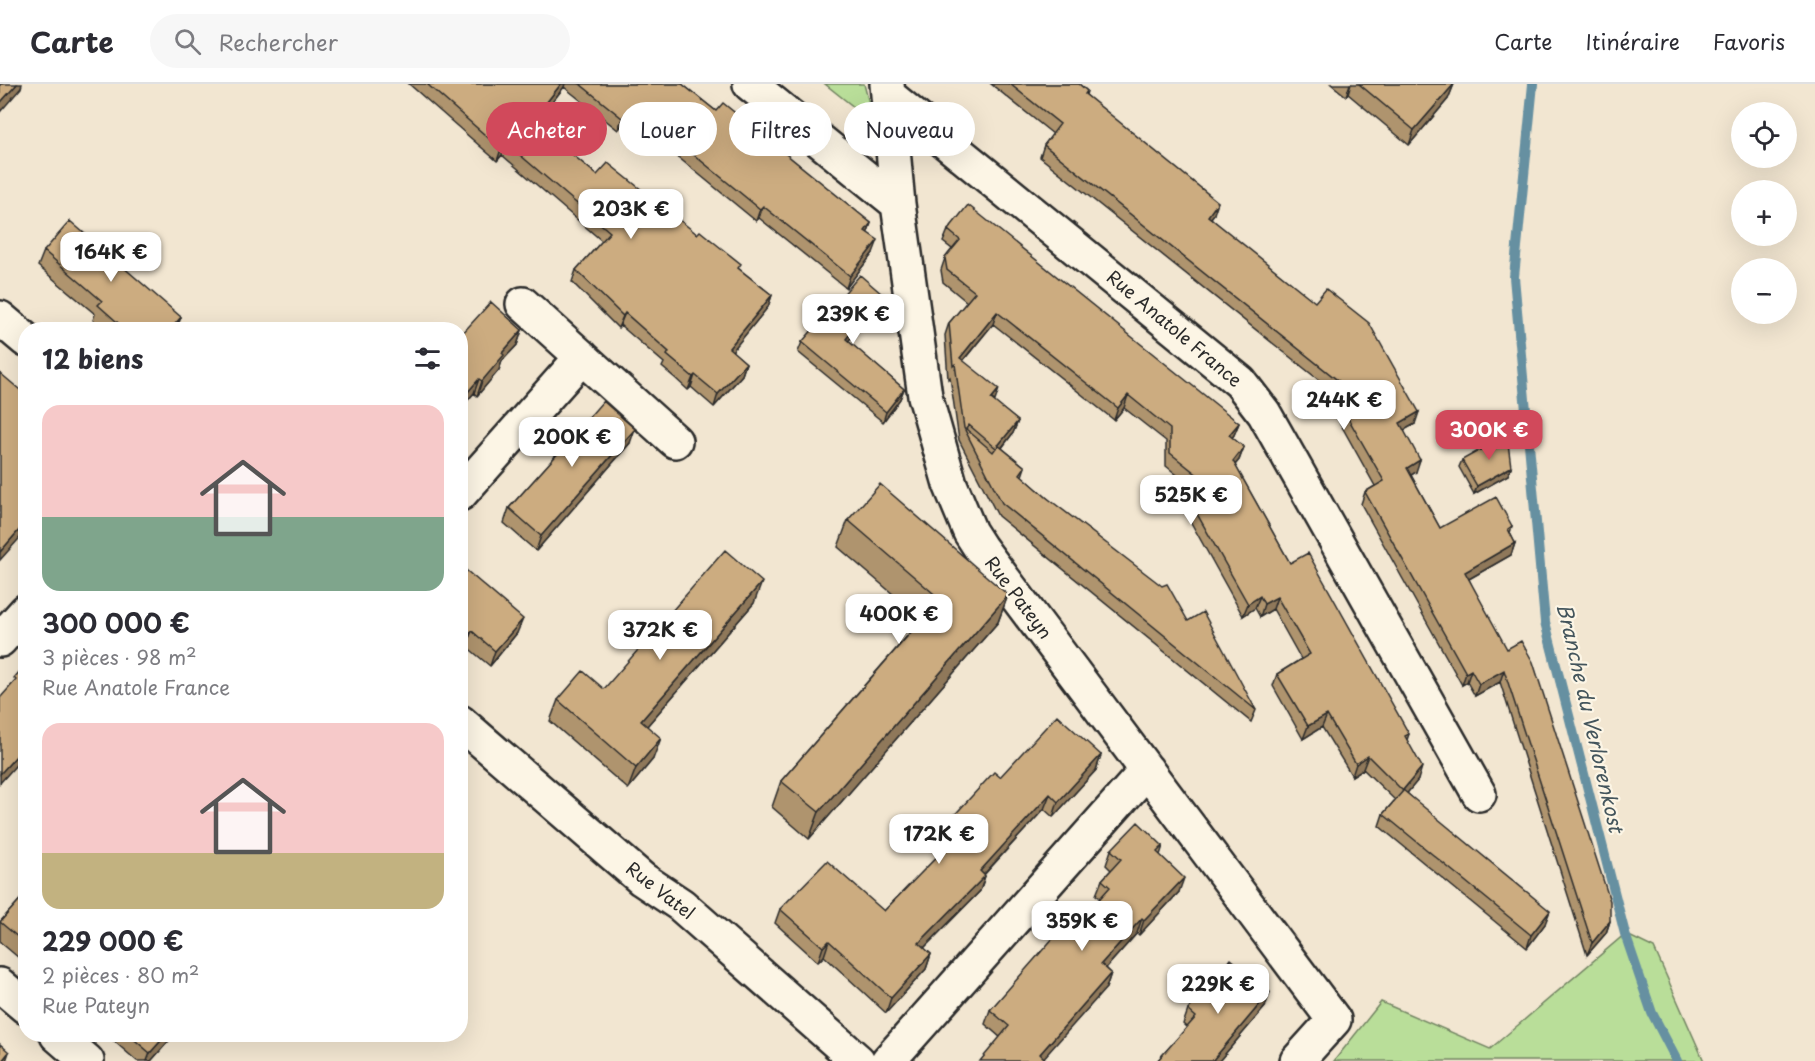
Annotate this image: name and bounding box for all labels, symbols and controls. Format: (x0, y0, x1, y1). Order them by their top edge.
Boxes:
search box (150, 14, 570, 68)
text: Carte (30, 20, 114, 63)
icon: search (171, 25, 204, 58)
text: Rechercher (219, 25, 338, 58)
text: Carte (1494, 25, 1553, 57)
text: Itinéraire (1586, 25, 1680, 57)
text: Favoris (1713, 25, 1785, 57)
chip: Acheter (486, 102, 607, 156)
chip: Louer (619, 102, 717, 156)
chip: Filtres (729, 102, 832, 156)
chip: Nouveau (844, 102, 975, 156)
map controls (1731, 102, 1797, 324)
button: locate (1731, 102, 1797, 168)
button: + (1731, 180, 1797, 246)
pin: 203K € (582, 189, 680, 240)
text: 203K € (592, 193, 670, 223)
pin: 164K € (62, 232, 160, 283)
text: 164K € (74, 236, 148, 266)
button: − (1731, 258, 1797, 324)
street label: Rue Anatole France (1101, 263, 1249, 393)
pin: 239K € (804, 294, 902, 345)
text: 239K € (816, 298, 890, 328)
text: 12 biens (42, 339, 143, 378)
icon: filters (411, 342, 444, 375)
pin: 244K € (1295, 380, 1393, 431)
text: 244K € (1306, 384, 1382, 414)
pin: 300K € (1440, 410, 1538, 461)
text: 300K € (1449, 414, 1529, 444)
pin: 200K € (523, 417, 621, 468)
text: 200K € (533, 421, 611, 451)
icon: home (189, 444, 297, 552)
pin: 525K € (1142, 475, 1240, 526)
text: 525K € (1154, 479, 1228, 509)
street label: Rue Pateyn (979, 550, 1059, 644)
pin: 400K € (850, 594, 948, 645)
text: 400K € (859, 598, 939, 628)
water label: Branche du Verlorenkost (1550, 600, 1632, 837)
text: 300 000 € (42, 603, 190, 642)
pin: 372K € (611, 610, 709, 661)
text: 372K € (622, 614, 698, 644)
text: 3 pièces · 98 m² (42, 642, 197, 672)
text: Rue Anatole France (42, 672, 230, 702)
icon: home (189, 762, 297, 870)
pin: 172K € (890, 814, 988, 865)
text: 172K € (903, 818, 975, 848)
street label: Rue Vatel (621, 854, 701, 925)
pin: 359K € (1033, 901, 1131, 952)
text: 359K € (1046, 905, 1118, 935)
text: 229 000 € (42, 921, 184, 960)
text: 2 pièces · 80 m² (42, 960, 199, 990)
pin: 229K € (1169, 964, 1267, 1015)
text: 229K € (1181, 968, 1255, 998)
text: Rue Pateyn (42, 990, 150, 1020)

